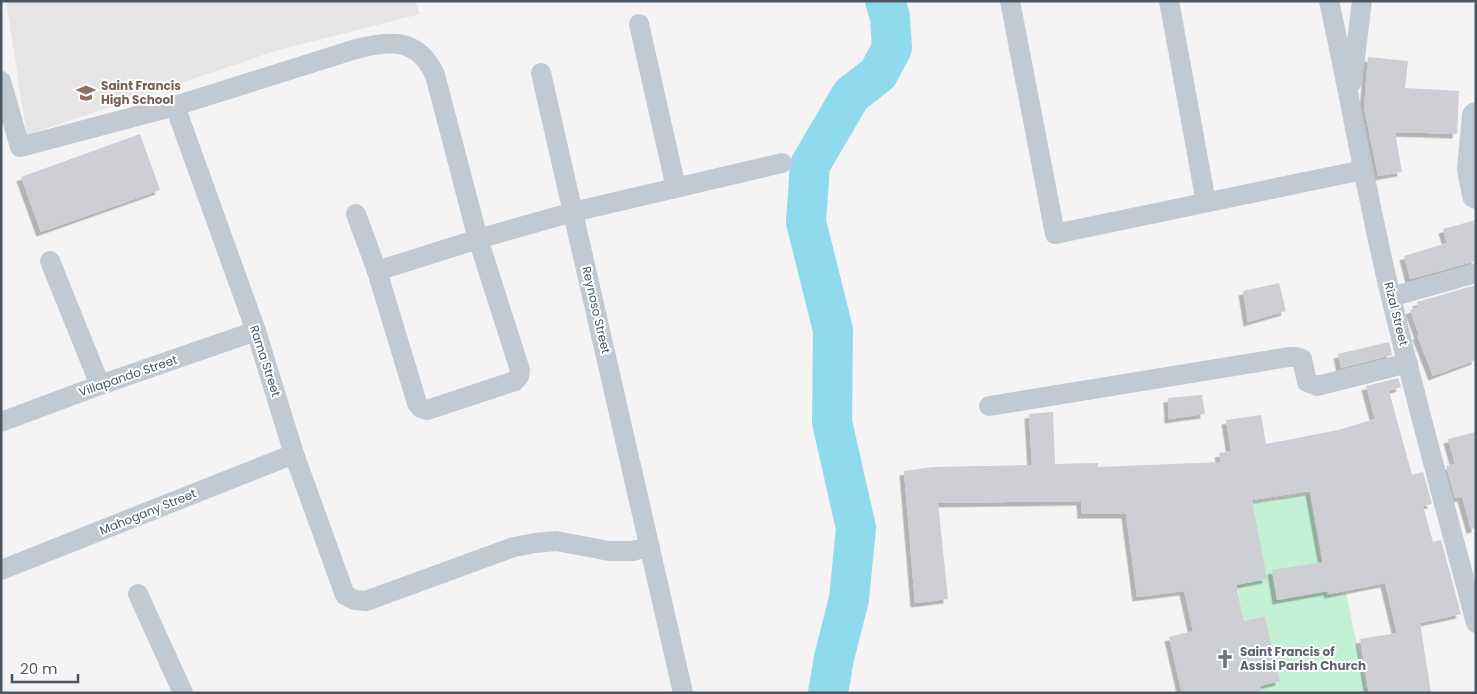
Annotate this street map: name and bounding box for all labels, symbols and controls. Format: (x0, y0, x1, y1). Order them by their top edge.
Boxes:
place label: Saint Francis High School (101, 77, 181, 108)
school or university icon: Saint Francis High School (75, 82, 97, 104)
street label: Reynoso Street (578, 265, 615, 355)
street label: Rizal Street (1380, 280, 1413, 348)
street label: Rama Street (246, 323, 285, 399)
street label: Villapando Street (76, 351, 179, 400)
street label: Mahogany Street (97, 484, 199, 539)
place label: Saint Francis of Assisi Parish Church (1240, 643, 1366, 674)
church icon: Saint Francis of Assisi Parish Church (1214, 648, 1236, 670)
scale bar (12, 652, 79, 684)
text: 20 m (20, 658, 58, 679)

